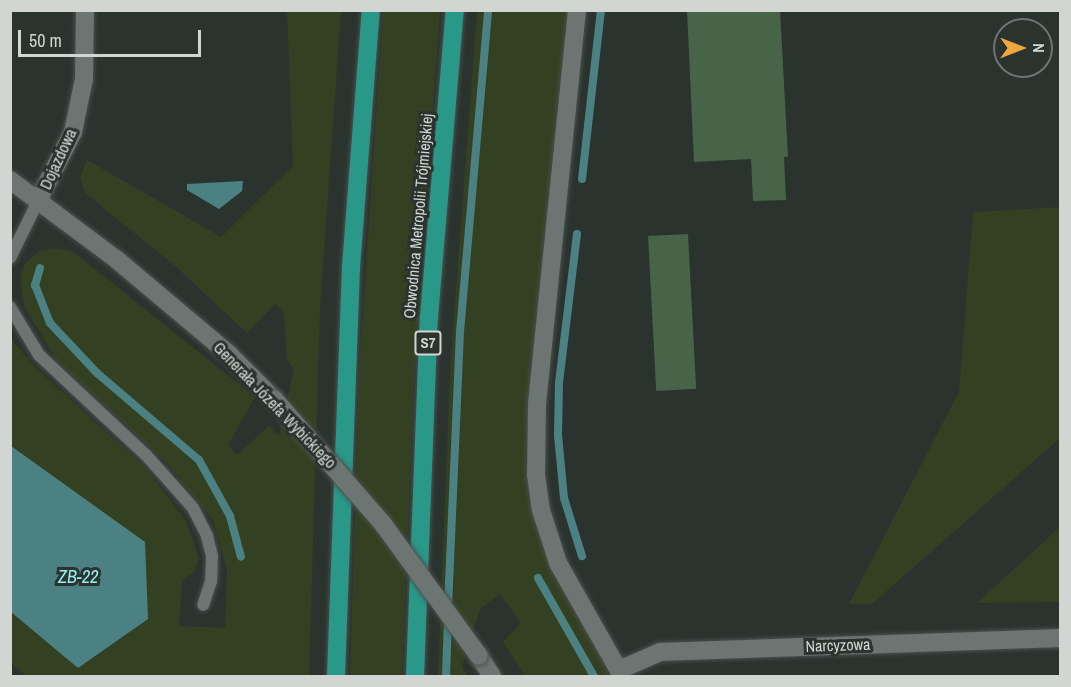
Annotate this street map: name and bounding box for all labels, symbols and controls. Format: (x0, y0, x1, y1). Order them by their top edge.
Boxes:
scale bar (21, 18, 204, 56)
north arrow (993, 18, 1053, 78)
text: 50 m (29, 28, 62, 53)
text: N (1028, 43, 1050, 53)
street label: Obwodnica Metropolii Trójmiejskiej (399, 113, 437, 319)
street label: Dojazdowa (36, 126, 80, 192)
road number: S7 (413, 331, 443, 355)
street label: Generała Józefa Wybickiego (210, 338, 340, 472)
water label: ZB-22 (58, 566, 98, 588)
street label: Narcyzowa (805, 634, 871, 656)

